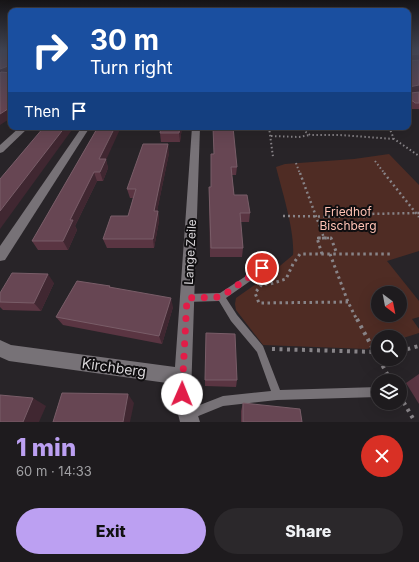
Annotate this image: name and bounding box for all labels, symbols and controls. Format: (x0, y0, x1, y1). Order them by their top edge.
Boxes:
text: 30 m (90, 23, 159, 57)
icon: right (24, 24, 76, 76)
text: Turn right (90, 57, 173, 78)
icon: arrive (68, 100, 90, 122)
text: Then (24, 102, 60, 121)
park label: Friedhof Bischberg (319, 204, 377, 233)
street label: Lange Zeile (181, 219, 199, 285)
pin (245, 251, 279, 285)
icon: arrive (251, 257, 273, 279)
north arrow (371, 286, 407, 322)
map controls (371, 286, 407, 410)
button: search (371, 330, 407, 366)
street label: Kirchberg (81, 354, 147, 380)
position arrow (161, 373, 203, 415)
button: layers (371, 374, 407, 410)
text: 1 min (16, 433, 76, 462)
button: close (361, 435, 403, 477)
text: 60 m · 14:33 (16, 463, 92, 479)
button: Exit (16, 508, 206, 554)
button: Share (214, 508, 403, 554)

